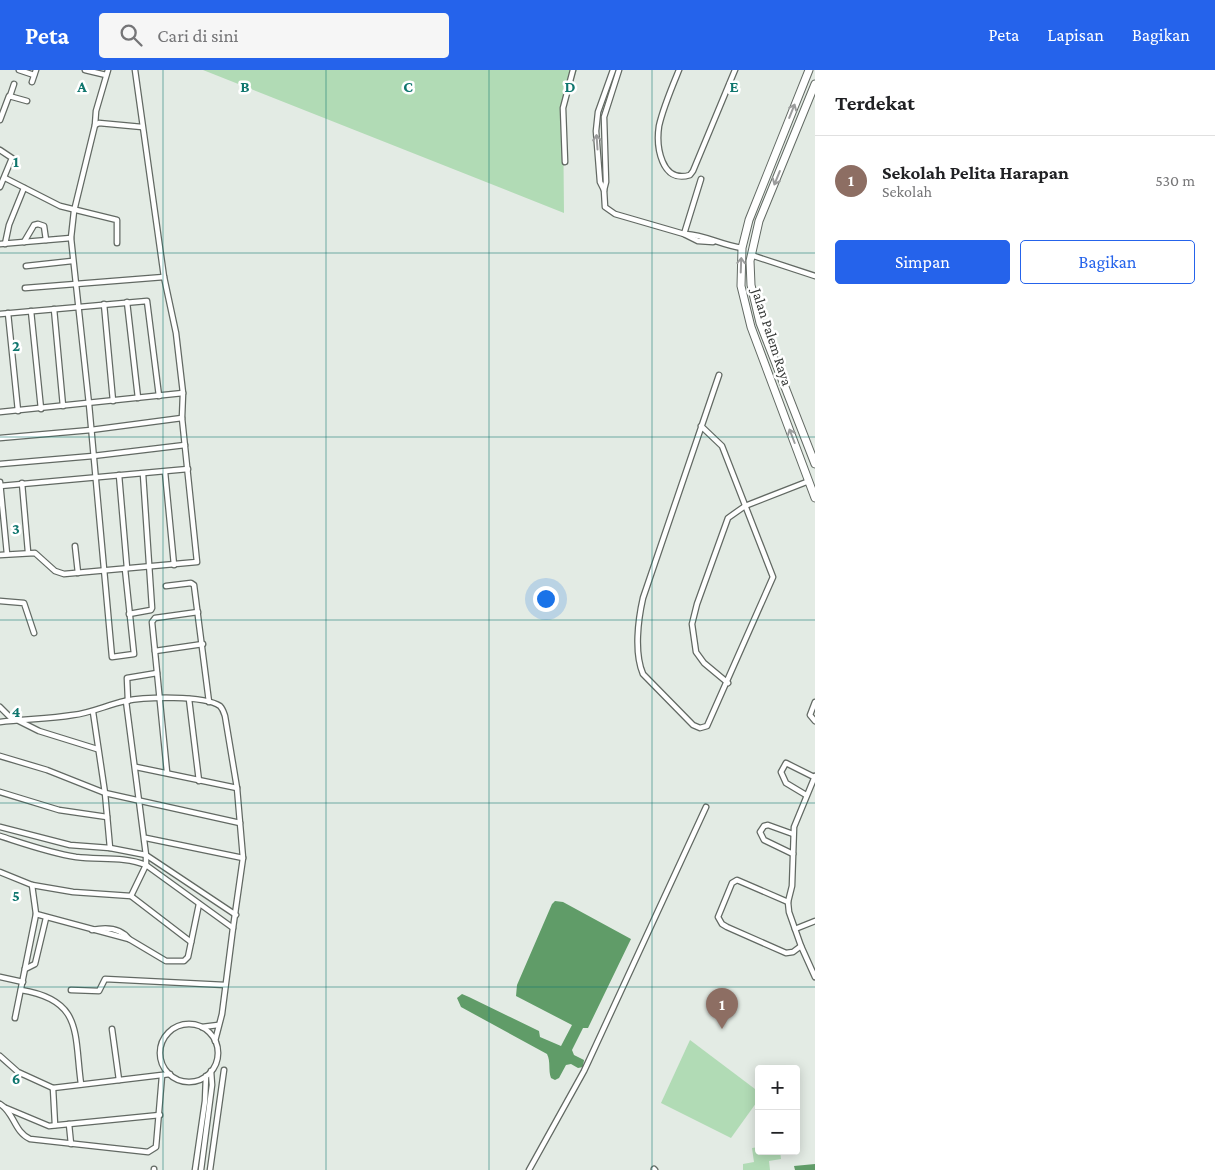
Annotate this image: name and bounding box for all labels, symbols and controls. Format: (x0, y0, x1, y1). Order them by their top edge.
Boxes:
search box (99, 13, 449, 58)
icon: search (117, 21, 145, 49)
text: Peta (25, 22, 69, 49)
text: Cari di sini (157, 25, 239, 46)
text: Peta (989, 25, 1019, 45)
text: Lapisan (1047, 25, 1104, 45)
text: Bagikan (1132, 25, 1190, 45)
text: A (76, 78, 87, 95)
text: B (240, 78, 250, 95)
text: C (403, 78, 413, 95)
text: D (564, 78, 576, 95)
text: E (729, 78, 739, 95)
text: Terdekat (835, 91, 915, 115)
one-way arrow (788, 104, 797, 119)
one-way arrow (592, 135, 602, 151)
text: 1 (13, 153, 19, 170)
text: Sekolah Pelita Harapan (882, 162, 1069, 183)
one-way arrow (772, 169, 781, 185)
text: 1 (848, 172, 854, 189)
text: 530 m (1155, 172, 1195, 189)
text: Sekolah (882, 183, 932, 200)
button: Simpan (835, 240, 1010, 284)
button: Bagikan (1020, 240, 1195, 284)
one-way arrow (736, 257, 746, 273)
street label: Jalan Palem Raya (747, 284, 795, 388)
text: 2 (12, 337, 20, 354)
one-way arrow (787, 428, 796, 444)
text: 3 (12, 520, 20, 537)
your location (533, 586, 559, 612)
text: 4 (12, 703, 21, 720)
text: 5 (12, 887, 20, 904)
pin: 1 (706, 988, 738, 1029)
map controls (755, 1065, 800, 1155)
button: + (755, 1065, 800, 1110)
text: 6 (12, 1070, 20, 1087)
button: − (755, 1110, 800, 1155)

